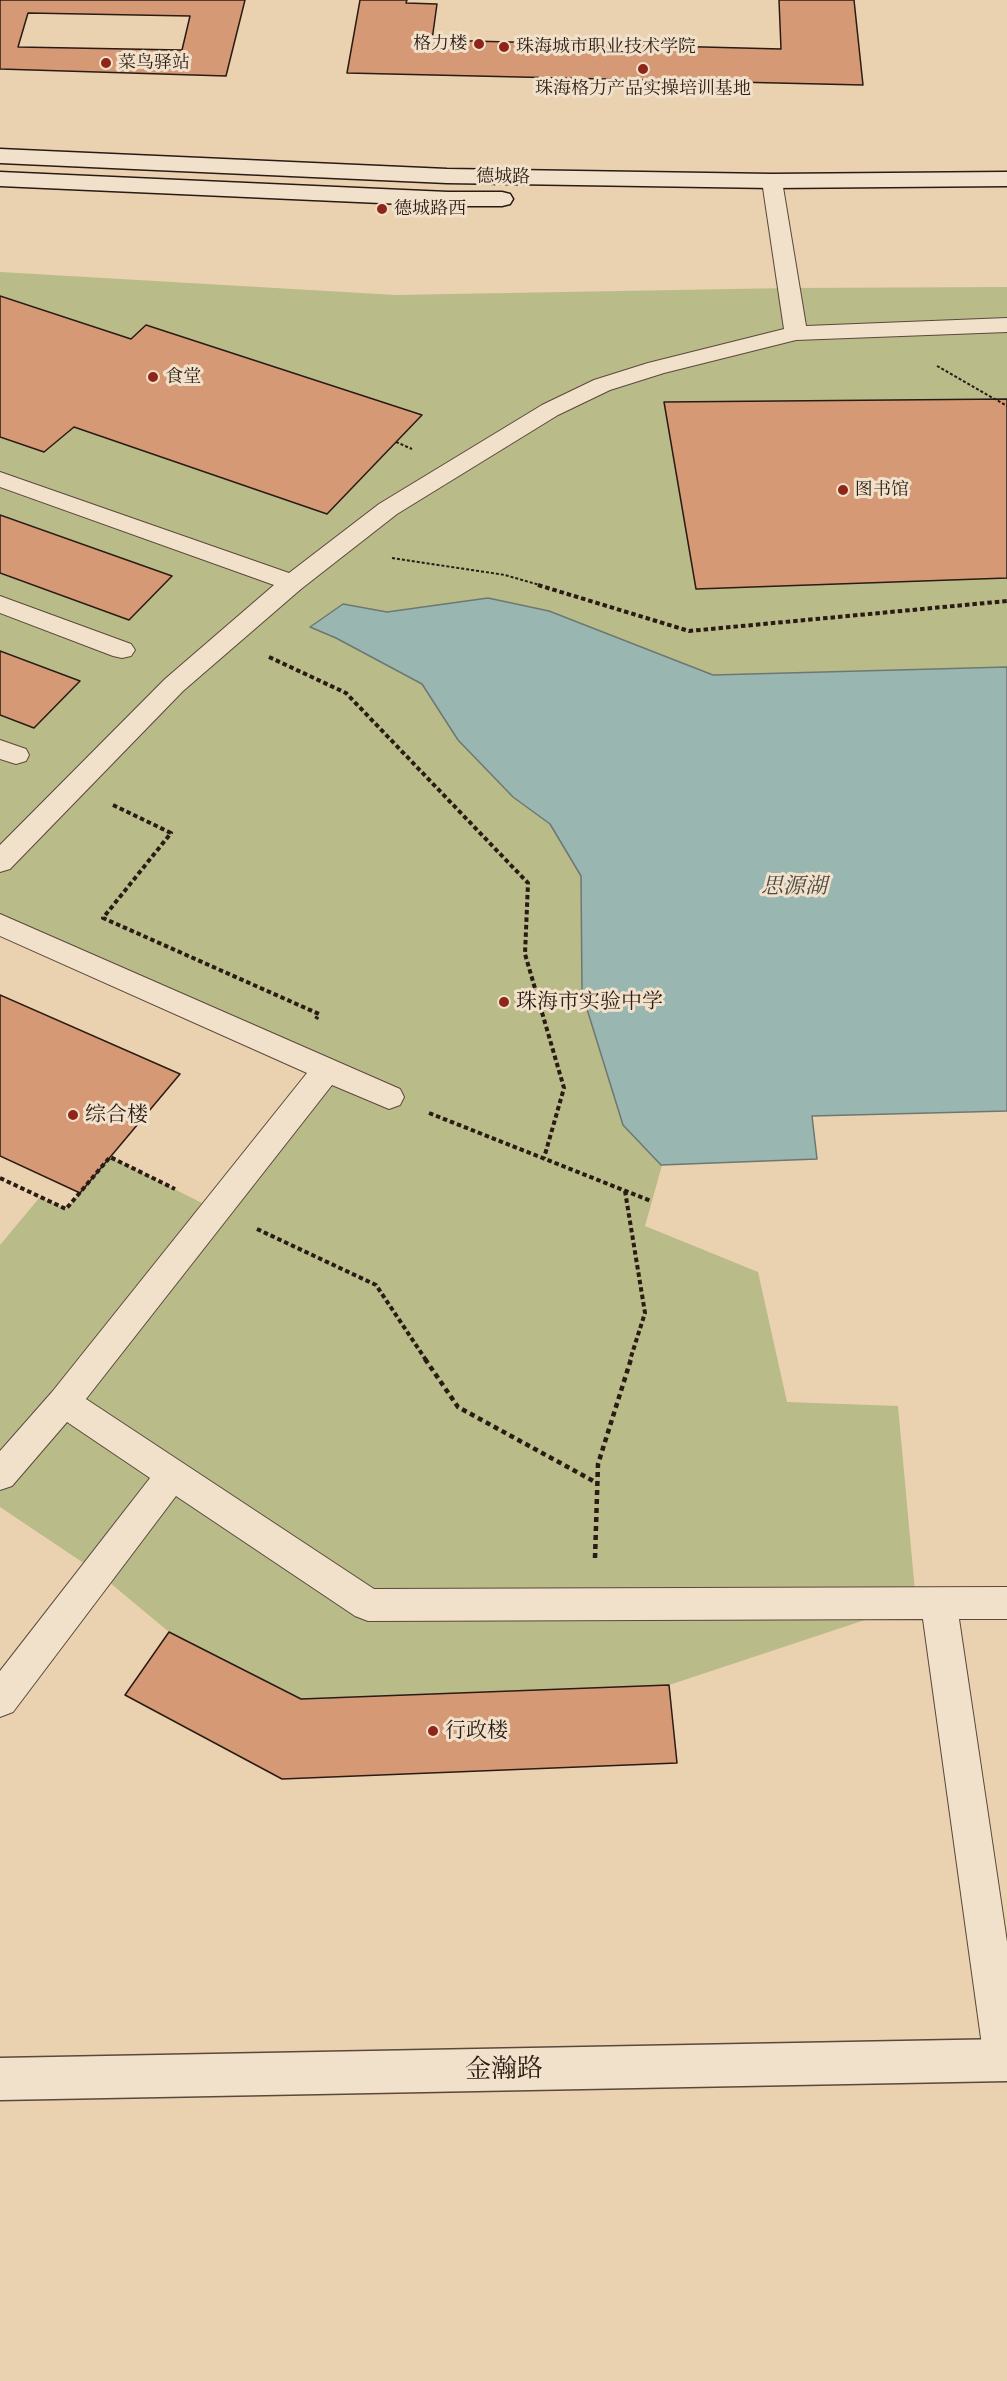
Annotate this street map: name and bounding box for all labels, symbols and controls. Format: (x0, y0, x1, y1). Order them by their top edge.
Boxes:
place label: 格力楼 (413, 33, 467, 55)
place label: 珠海城市职业技术学院 (516, 36, 696, 58)
marker: 格力楼 (472, 37, 486, 51)
marker: 珠海城市职业技术学院 (497, 40, 511, 54)
place label: 菜鸟驿站 (118, 52, 190, 74)
marker: 菜鸟驿站 (99, 56, 113, 70)
marker: 珠海格力产品实操培训基地 (636, 62, 650, 76)
place label: 珠海格力产品实操培训基地 (535, 78, 751, 100)
street label: 德城路 (476, 166, 530, 188)
place label: 德城路西 (394, 198, 466, 220)
marker: 德城路西 (375, 202, 389, 216)
place label: 食堂 (165, 366, 201, 388)
marker: 食堂 (146, 370, 160, 384)
place label: 图书馆 (855, 479, 909, 501)
marker: 图书馆 (836, 483, 850, 497)
water label: 思源湖 (761, 874, 827, 900)
place label: 珠海市实验中学 (516, 989, 663, 1015)
marker: 珠海市实验中学 (497, 995, 511, 1009)
place label: 综合楼 (85, 1102, 148, 1128)
marker: 综合楼 (66, 1108, 80, 1122)
place label: 行政楼 (445, 1718, 508, 1744)
marker: 行政楼 (426, 1724, 440, 1738)
street label: 金瀚路 (465, 2054, 543, 2086)

